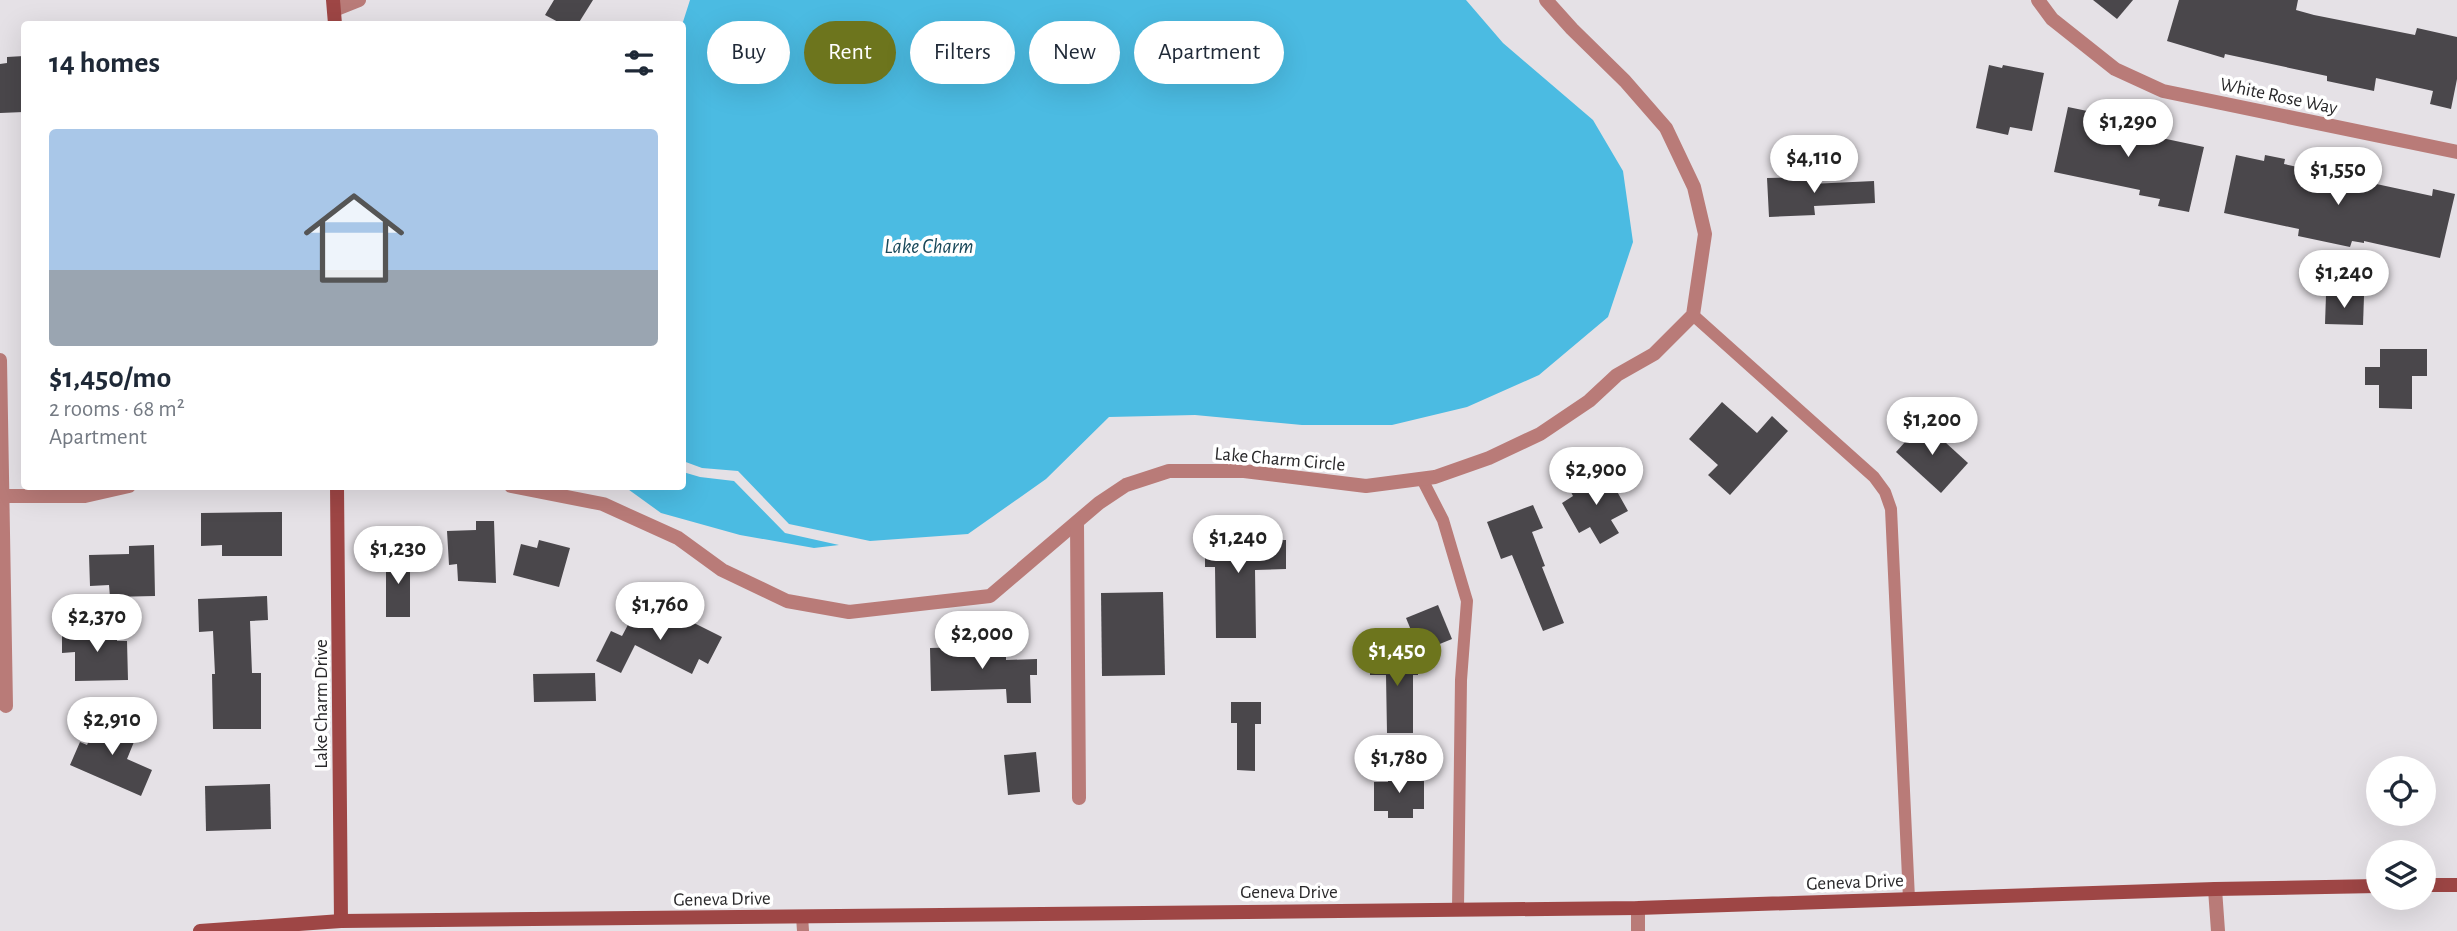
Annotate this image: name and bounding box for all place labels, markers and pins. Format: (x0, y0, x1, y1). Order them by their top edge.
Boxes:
pin: $1,290 (2071, 100, 2185, 159)
pin: $4,110 (1757, 136, 1871, 195)
pin: $1,550 (2281, 148, 2395, 207)
pin: $1,240 (2287, 250, 2401, 310)
pin: $1,200 (1875, 398, 1989, 457)
pin: $2,900 (1539, 448, 1653, 507)
pin: $1,240 (1181, 516, 1295, 575)
pin: $1,230 (341, 526, 455, 586)
pin: $1,760 (603, 582, 717, 642)
pin: $2,370 (40, 594, 154, 654)
pin: $2,000 (925, 612, 1039, 671)
pin: $1,450 (1340, 628, 1454, 688)
pin: $2,910 (55, 698, 169, 757)
pin: $1,780 (1342, 736, 1456, 795)

